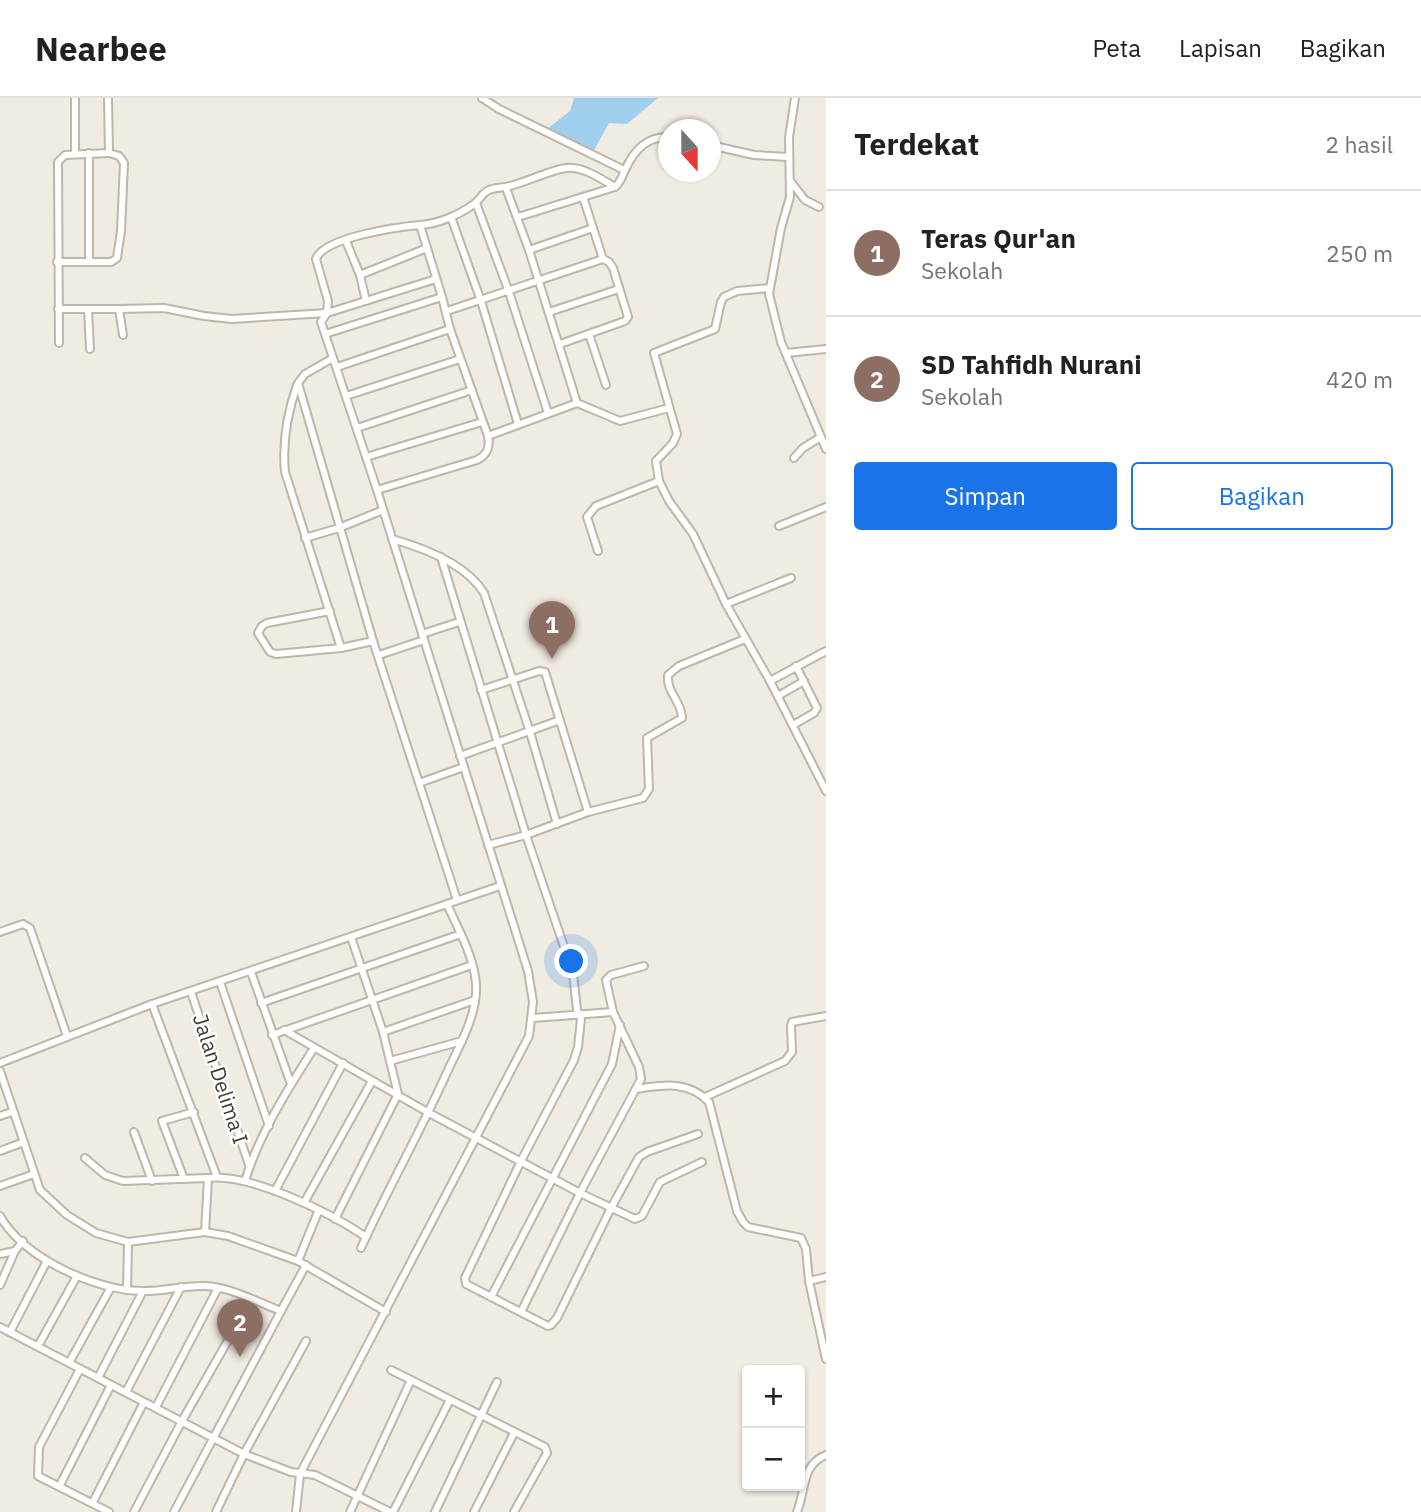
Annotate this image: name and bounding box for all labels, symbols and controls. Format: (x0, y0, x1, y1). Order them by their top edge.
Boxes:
text: Nearbee (35, 27, 167, 70)
text: Peta (1093, 32, 1141, 64)
text: Lapisan (1179, 32, 1262, 64)
text: Bagikan (1300, 32, 1386, 64)
north arrow (658, 119, 721, 182)
text: Terdekat (854, 124, 979, 163)
text: 2 hasil (1325, 129, 1393, 159)
text: Teras Qur'an (921, 221, 1076, 255)
text: 1 (870, 238, 884, 268)
text: 250 m (1326, 238, 1393, 268)
text: Sekolah (921, 255, 1003, 285)
text: SD Tahfidh Nurani (921, 347, 1142, 381)
text: 2 (870, 364, 884, 394)
text: 420 m (1326, 364, 1393, 394)
text: Sekolah (921, 381, 1003, 411)
button: Simpan (854, 462, 1117, 530)
button: Bagikan (1131, 462, 1393, 530)
pin: 1 (529, 601, 575, 659)
your location (554, 944, 588, 978)
street label: Jalan Delima I (187, 1010, 255, 1147)
pin: 2 (217, 1299, 263, 1357)
map controls (742, 1365, 805, 1491)
button: + (742, 1365, 805, 1428)
button: − (742, 1428, 805, 1491)

